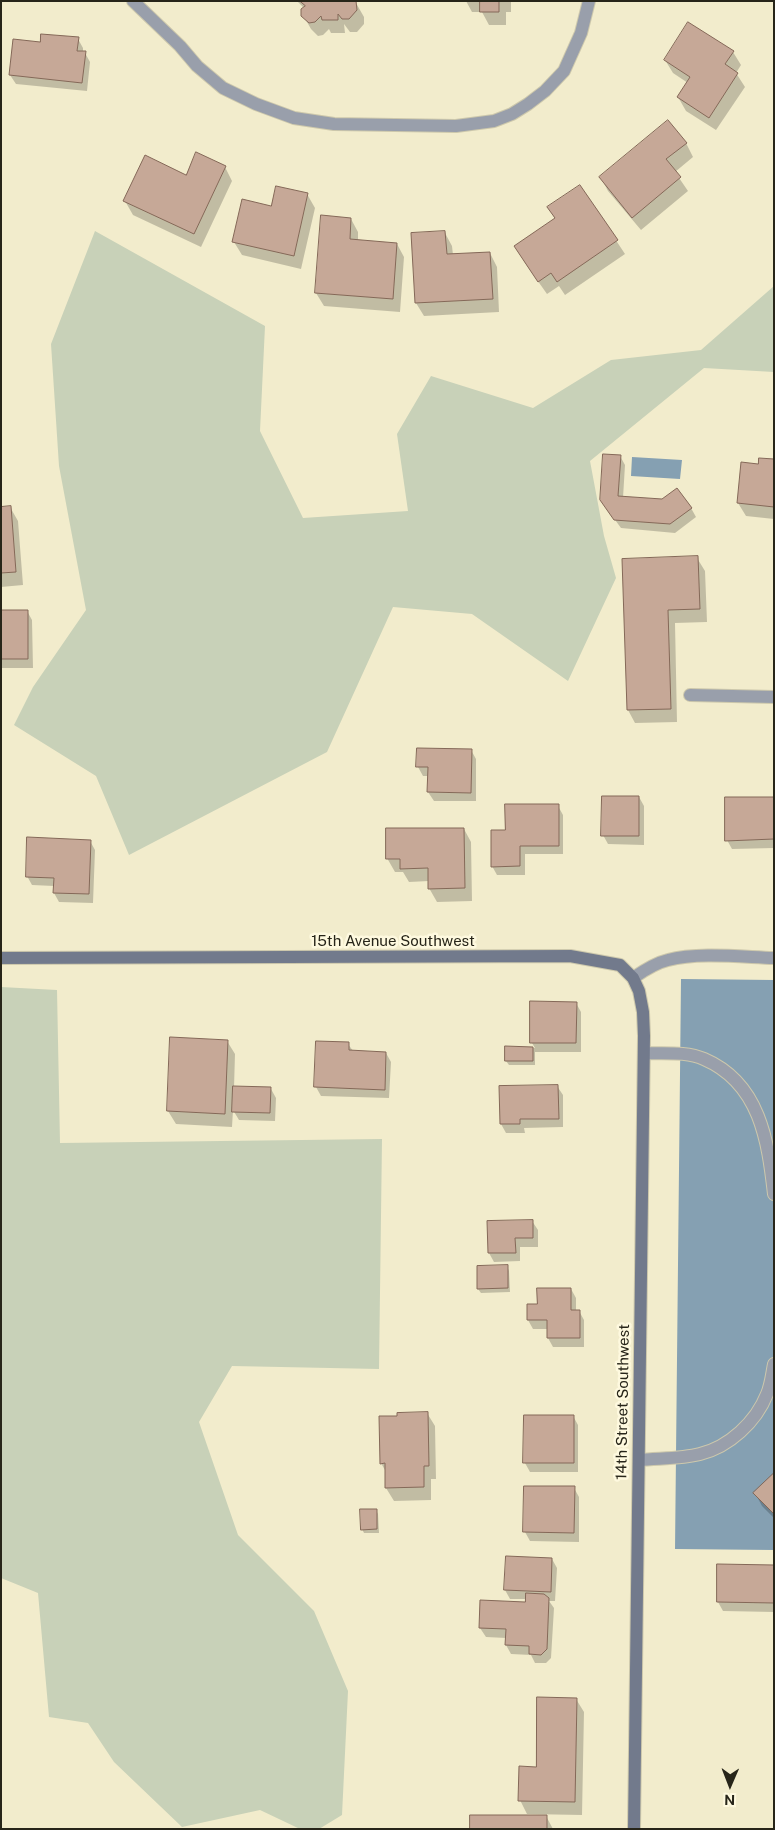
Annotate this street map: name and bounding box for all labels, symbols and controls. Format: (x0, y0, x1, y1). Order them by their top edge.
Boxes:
street label: 15th Avenue Southwest (311, 932, 475, 950)
street label: 14th Street Southwest (613, 1324, 633, 1480)
north arrow (705, 1760, 755, 1810)
text: N (724, 1792, 735, 1808)

